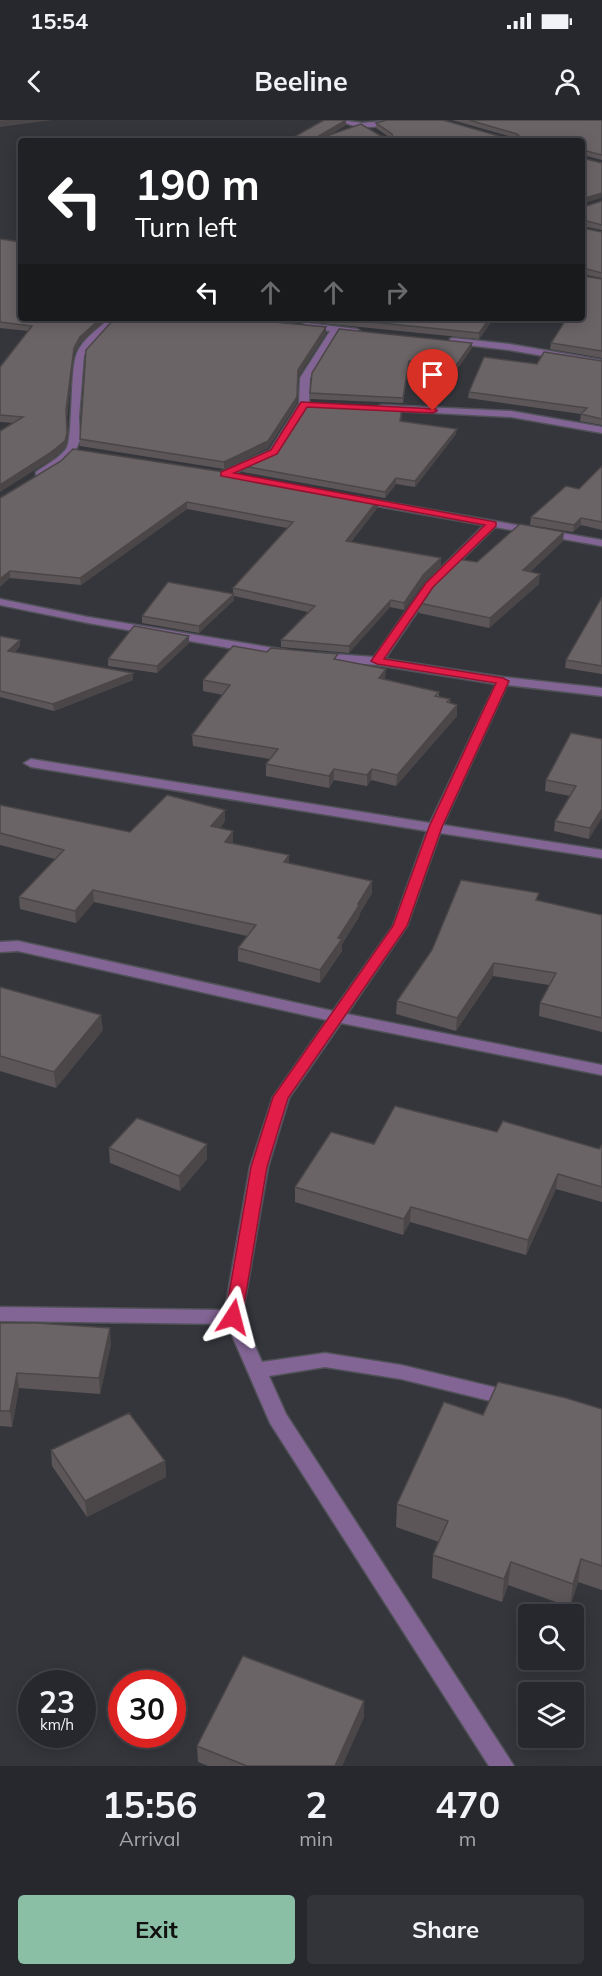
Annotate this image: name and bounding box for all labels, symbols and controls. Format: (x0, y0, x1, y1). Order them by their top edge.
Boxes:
text: 15:54 (30, 7, 88, 35)
text: Beeline (254, 64, 348, 98)
icon: back (18, 65, 51, 98)
icon: person (551, 65, 584, 98)
text: 190 m (135, 158, 260, 211)
icon: left (36, 162, 114, 240)
text: Turn left (135, 210, 237, 244)
icon: left (191, 276, 224, 309)
icon: ahead (254, 276, 287, 309)
icon: ahead (317, 276, 350, 309)
icon: right (380, 276, 413, 309)
pin (407, 349, 458, 411)
icon: arrive (416, 358, 449, 391)
position arrow (201, 1285, 265, 1349)
map controls (518, 1604, 584, 1748)
button: search (518, 1604, 584, 1670)
speed limit sign: 30 (108, 1670, 186, 1748)
button: layers (518, 1682, 584, 1748)
text: 23 (39, 1683, 75, 1721)
text: km/h (40, 1715, 74, 1734)
text: 15:56 (102, 1782, 197, 1827)
text: 2 (305, 1782, 327, 1827)
text: 470 (435, 1782, 500, 1827)
text: Arrival (119, 1826, 180, 1851)
text: min (299, 1826, 333, 1851)
text: m (459, 1826, 476, 1851)
button: Exit (18, 1895, 295, 1964)
button: Share (307, 1895, 584, 1964)

